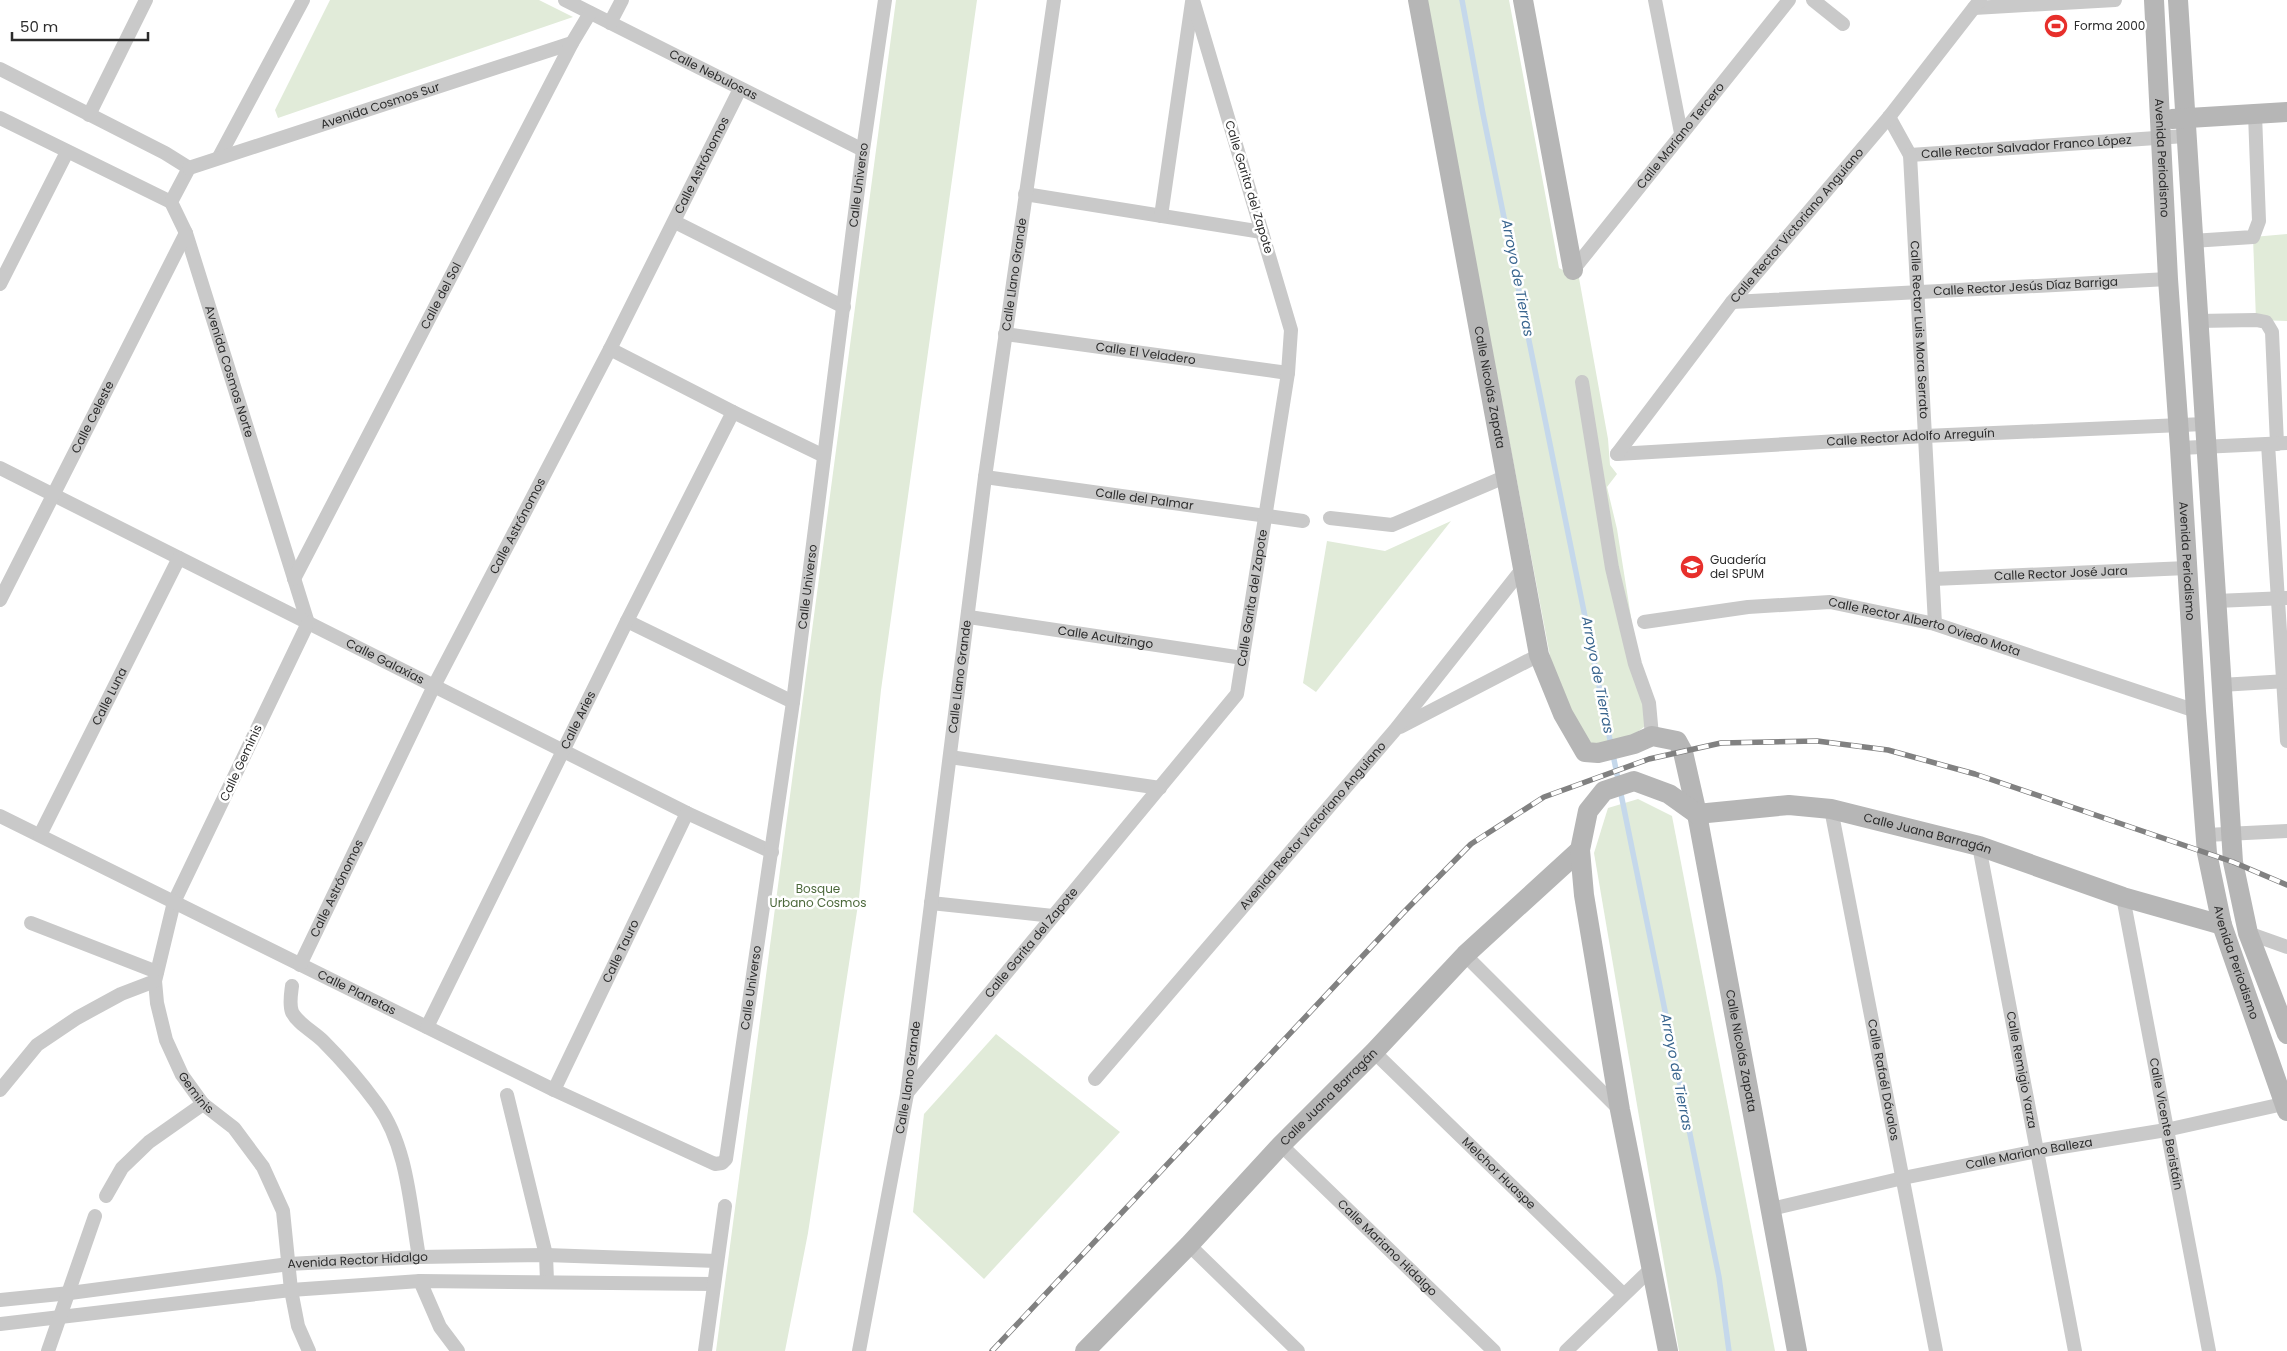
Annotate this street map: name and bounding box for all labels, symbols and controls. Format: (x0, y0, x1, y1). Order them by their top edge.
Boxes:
scale bar (12, 10, 149, 42)
sports icon: Forma 2000 (2043, 13, 2069, 39)
text: 50 m (20, 16, 58, 37)
place label: Forma 2000 (2074, 17, 2145, 34)
street label: Calle Nebulosas (666, 45, 761, 104)
street label: Avenida Cosmos Sur (318, 78, 442, 133)
street label: Calle Mariano Tercero (1632, 78, 1728, 192)
street label: Avenida Periodismo (2151, 98, 2174, 218)
street label: Calle Astrónomos (670, 114, 733, 217)
street label: Calle Garita del Zapote (1221, 118, 1278, 256)
street label: Calle Rector Salvador Franco López (1921, 131, 2132, 162)
street label: Calle Universo (844, 141, 872, 228)
street label: Calle Rector Victoriano Anguiano (1726, 144, 1867, 306)
street label: Calle Llano Grande (997, 217, 1030, 332)
water label: Arroyo de Tierras (1497, 217, 1539, 338)
street label: Calle Rector Luis Mora Serrato (1907, 240, 1933, 420)
street label: Calle del Sol (416, 259, 465, 332)
street label: Calle Rector Jesús Díaz Barriga (1933, 273, 2118, 299)
street label: Avenida Cosmos Norte (201, 303, 258, 440)
street label: Calle Nicolás Zapata (1470, 325, 1510, 450)
street label: Calle El Veladero (1095, 338, 1197, 368)
street label: Calle Celeste (67, 378, 118, 456)
street label: Calle Rector Adolfo Arreguín (1826, 424, 1995, 450)
street label: Calle Astrónomos (485, 475, 549, 577)
street label: Calle del Palmar (1094, 483, 1195, 514)
street label: Avenida Periodismo (2175, 501, 2200, 621)
street label: Calle Garita del Zapote (1232, 528, 1271, 668)
street label: Calle Universo (793, 543, 821, 630)
place label: Guadería del SPUM (1710, 551, 1766, 582)
school or university icon: Guadería del SPUM (1679, 554, 1705, 580)
street label: Calle Rector José Jara (1994, 562, 2128, 584)
street label: Calle Rector Alberto Oviedo Mota (1827, 593, 2023, 660)
water label: Arroyo de Tierras (1577, 614, 1619, 735)
street label: Calle Llano Grande (944, 619, 975, 734)
street label: Calle Acultzingo (1057, 621, 1155, 653)
street label: Calle Galaxias (343, 634, 427, 688)
street label: Calle Luna (87, 664, 131, 728)
street label: Calle Aries (556, 688, 599, 752)
street label: Calle Geminis (215, 722, 266, 804)
street label: Avenida Rector Victoriano Anguiano (1235, 737, 1390, 913)
street label: Calle Juana Barragán (1862, 808, 1994, 858)
street label: Calle Astrónomos (306, 836, 367, 940)
park label: Bosque Urbano Cosmos (770, 880, 866, 911)
street label: Calle Garita del Zapote (980, 884, 1082, 1001)
street label: Avenida Periodismo (2210, 904, 2263, 1022)
street label: Calle Tauro (598, 916, 643, 985)
street label: Calle Universo (736, 944, 765, 1031)
street label: Calle Planetas (315, 965, 399, 1019)
street label: Calle Nicolás Zapata (1722, 988, 1761, 1113)
street label: Calle Remigio Yarza (2003, 1010, 2042, 1130)
water label: Arroyo de Tierras (1656, 1011, 1698, 1132)
street label: Calle Rafaél Dávalos (1864, 1018, 1904, 1142)
street label: Calle Llano Grande (891, 1020, 924, 1135)
street label: Calle Juana Barragán (1276, 1044, 1381, 1149)
street label: Calle Vicente Beristáin (2146, 1056, 2187, 1191)
street label: Geminis (174, 1068, 217, 1117)
street label: Melchor Huaspe (1458, 1133, 1540, 1213)
street label: Calle Mariano Balleza (1964, 1133, 2094, 1173)
street label: Calle Mariano Hidalgo (1334, 1195, 1442, 1300)
street label: Avenida Rector Hidalgo (287, 1248, 428, 1272)

